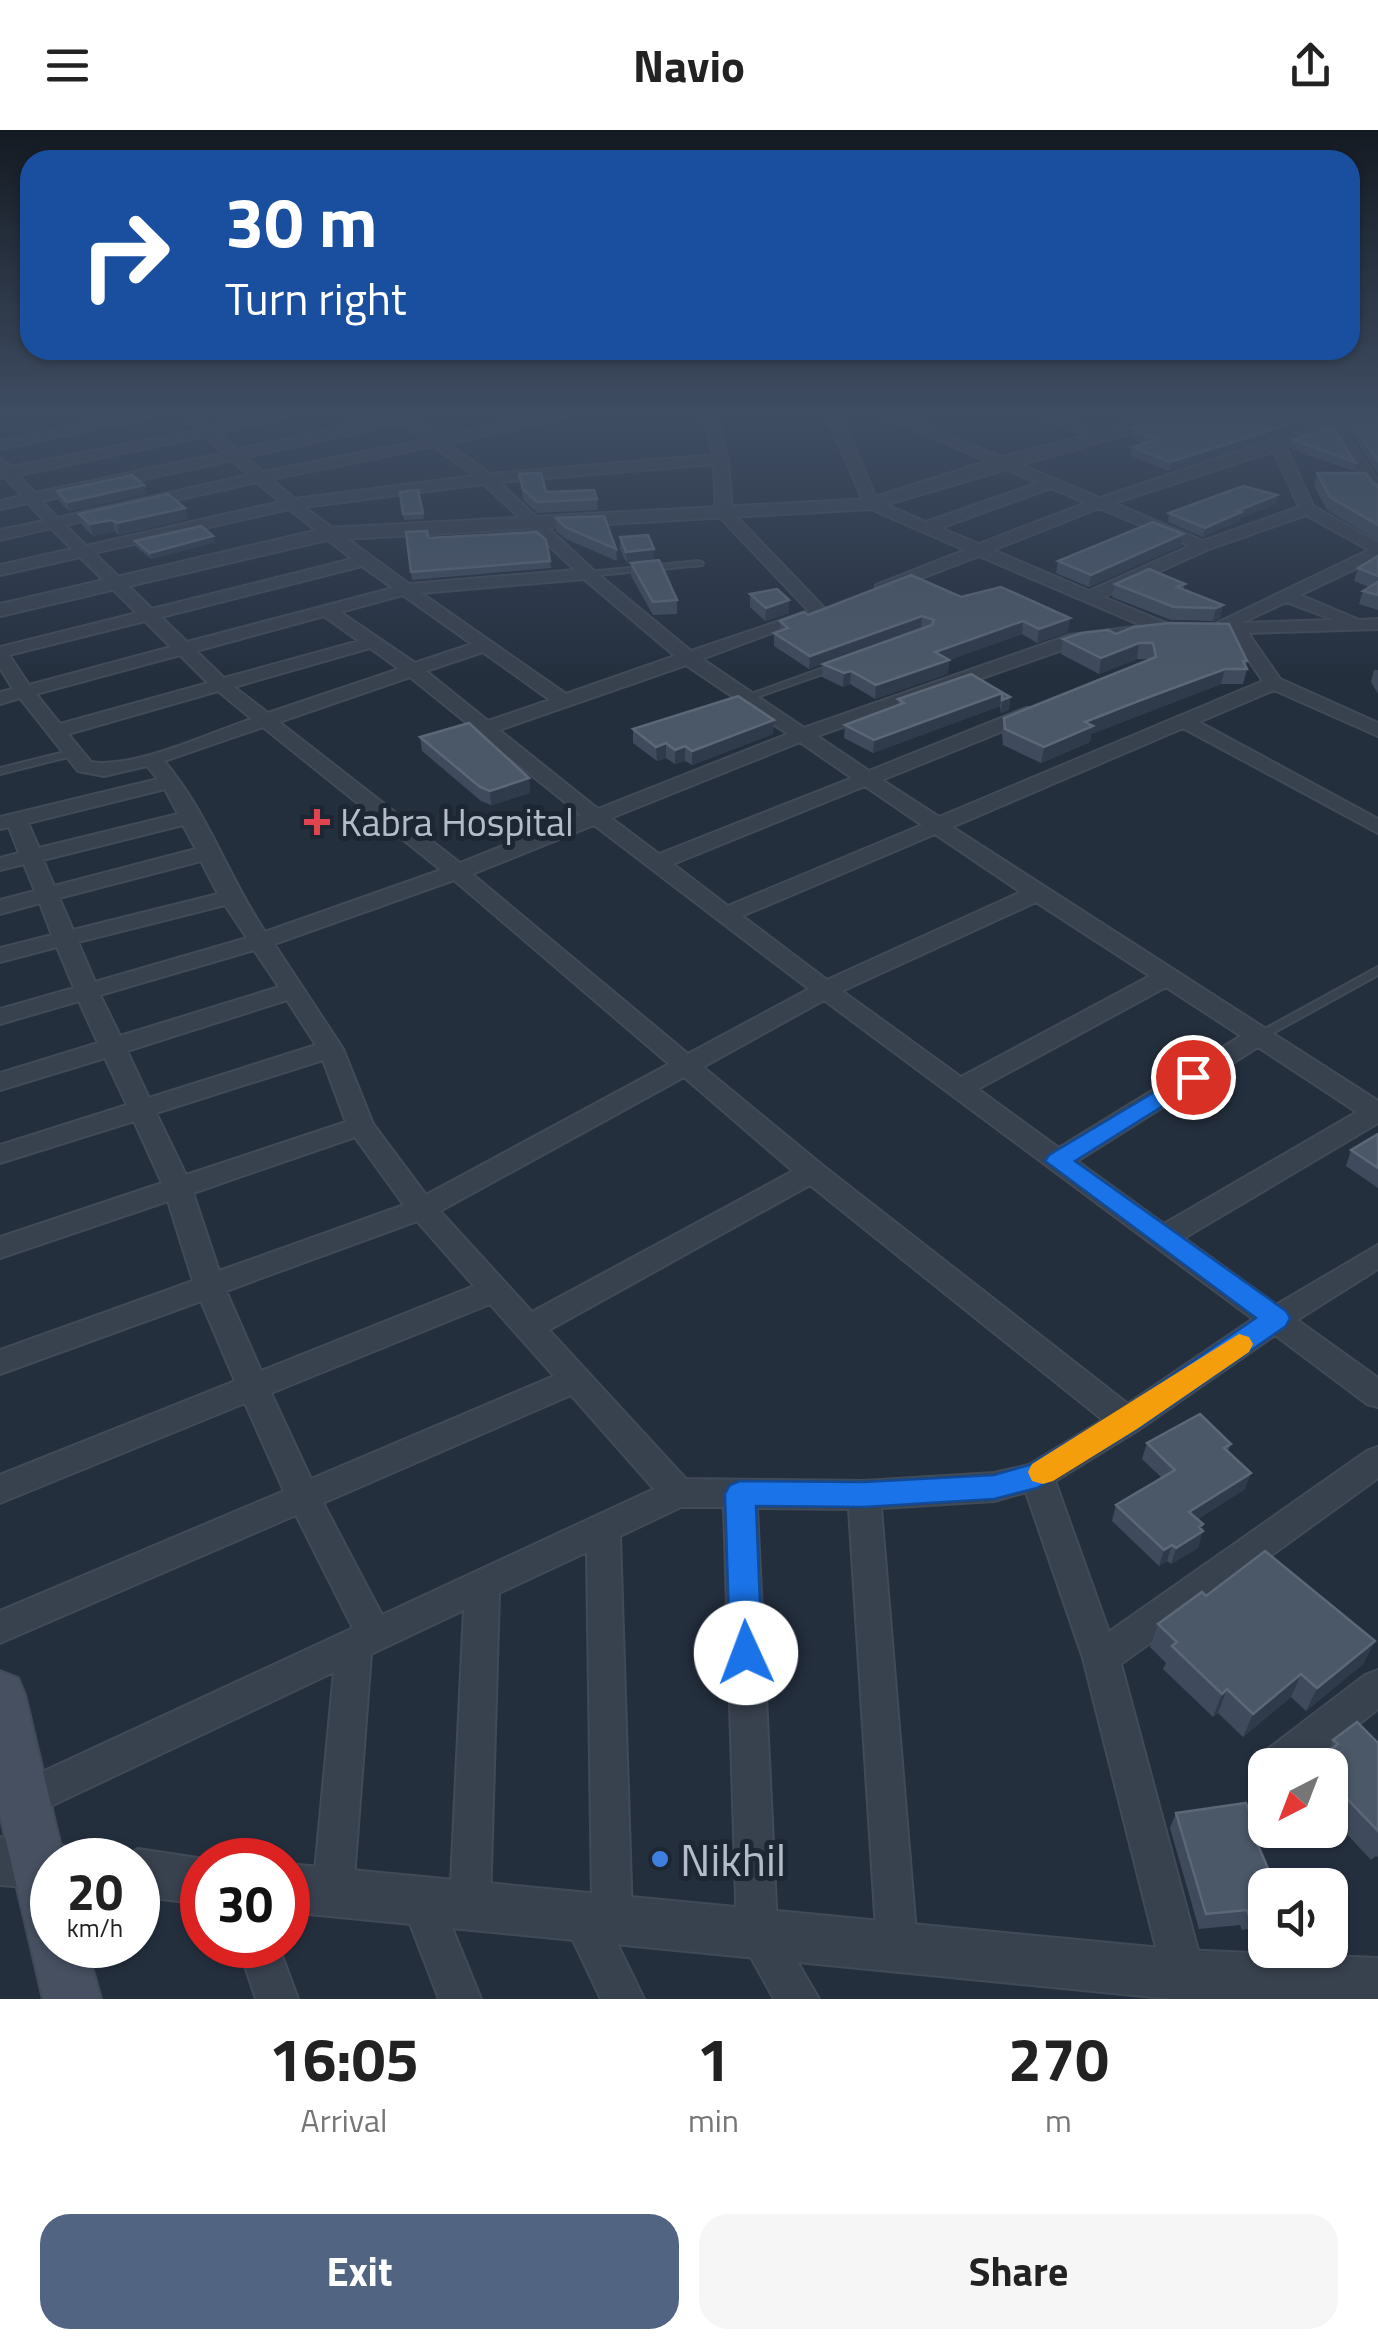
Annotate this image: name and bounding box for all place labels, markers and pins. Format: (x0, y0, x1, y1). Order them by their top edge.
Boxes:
place label: Kabra Hospital (340, 793, 574, 851)
marker: Kabra Hospital (304, 809, 330, 835)
pin (1151, 1035, 1236, 1120)
place label: Nikhil (680, 1825, 786, 1893)
marker: Nikhil (649, 1848, 671, 1870)

